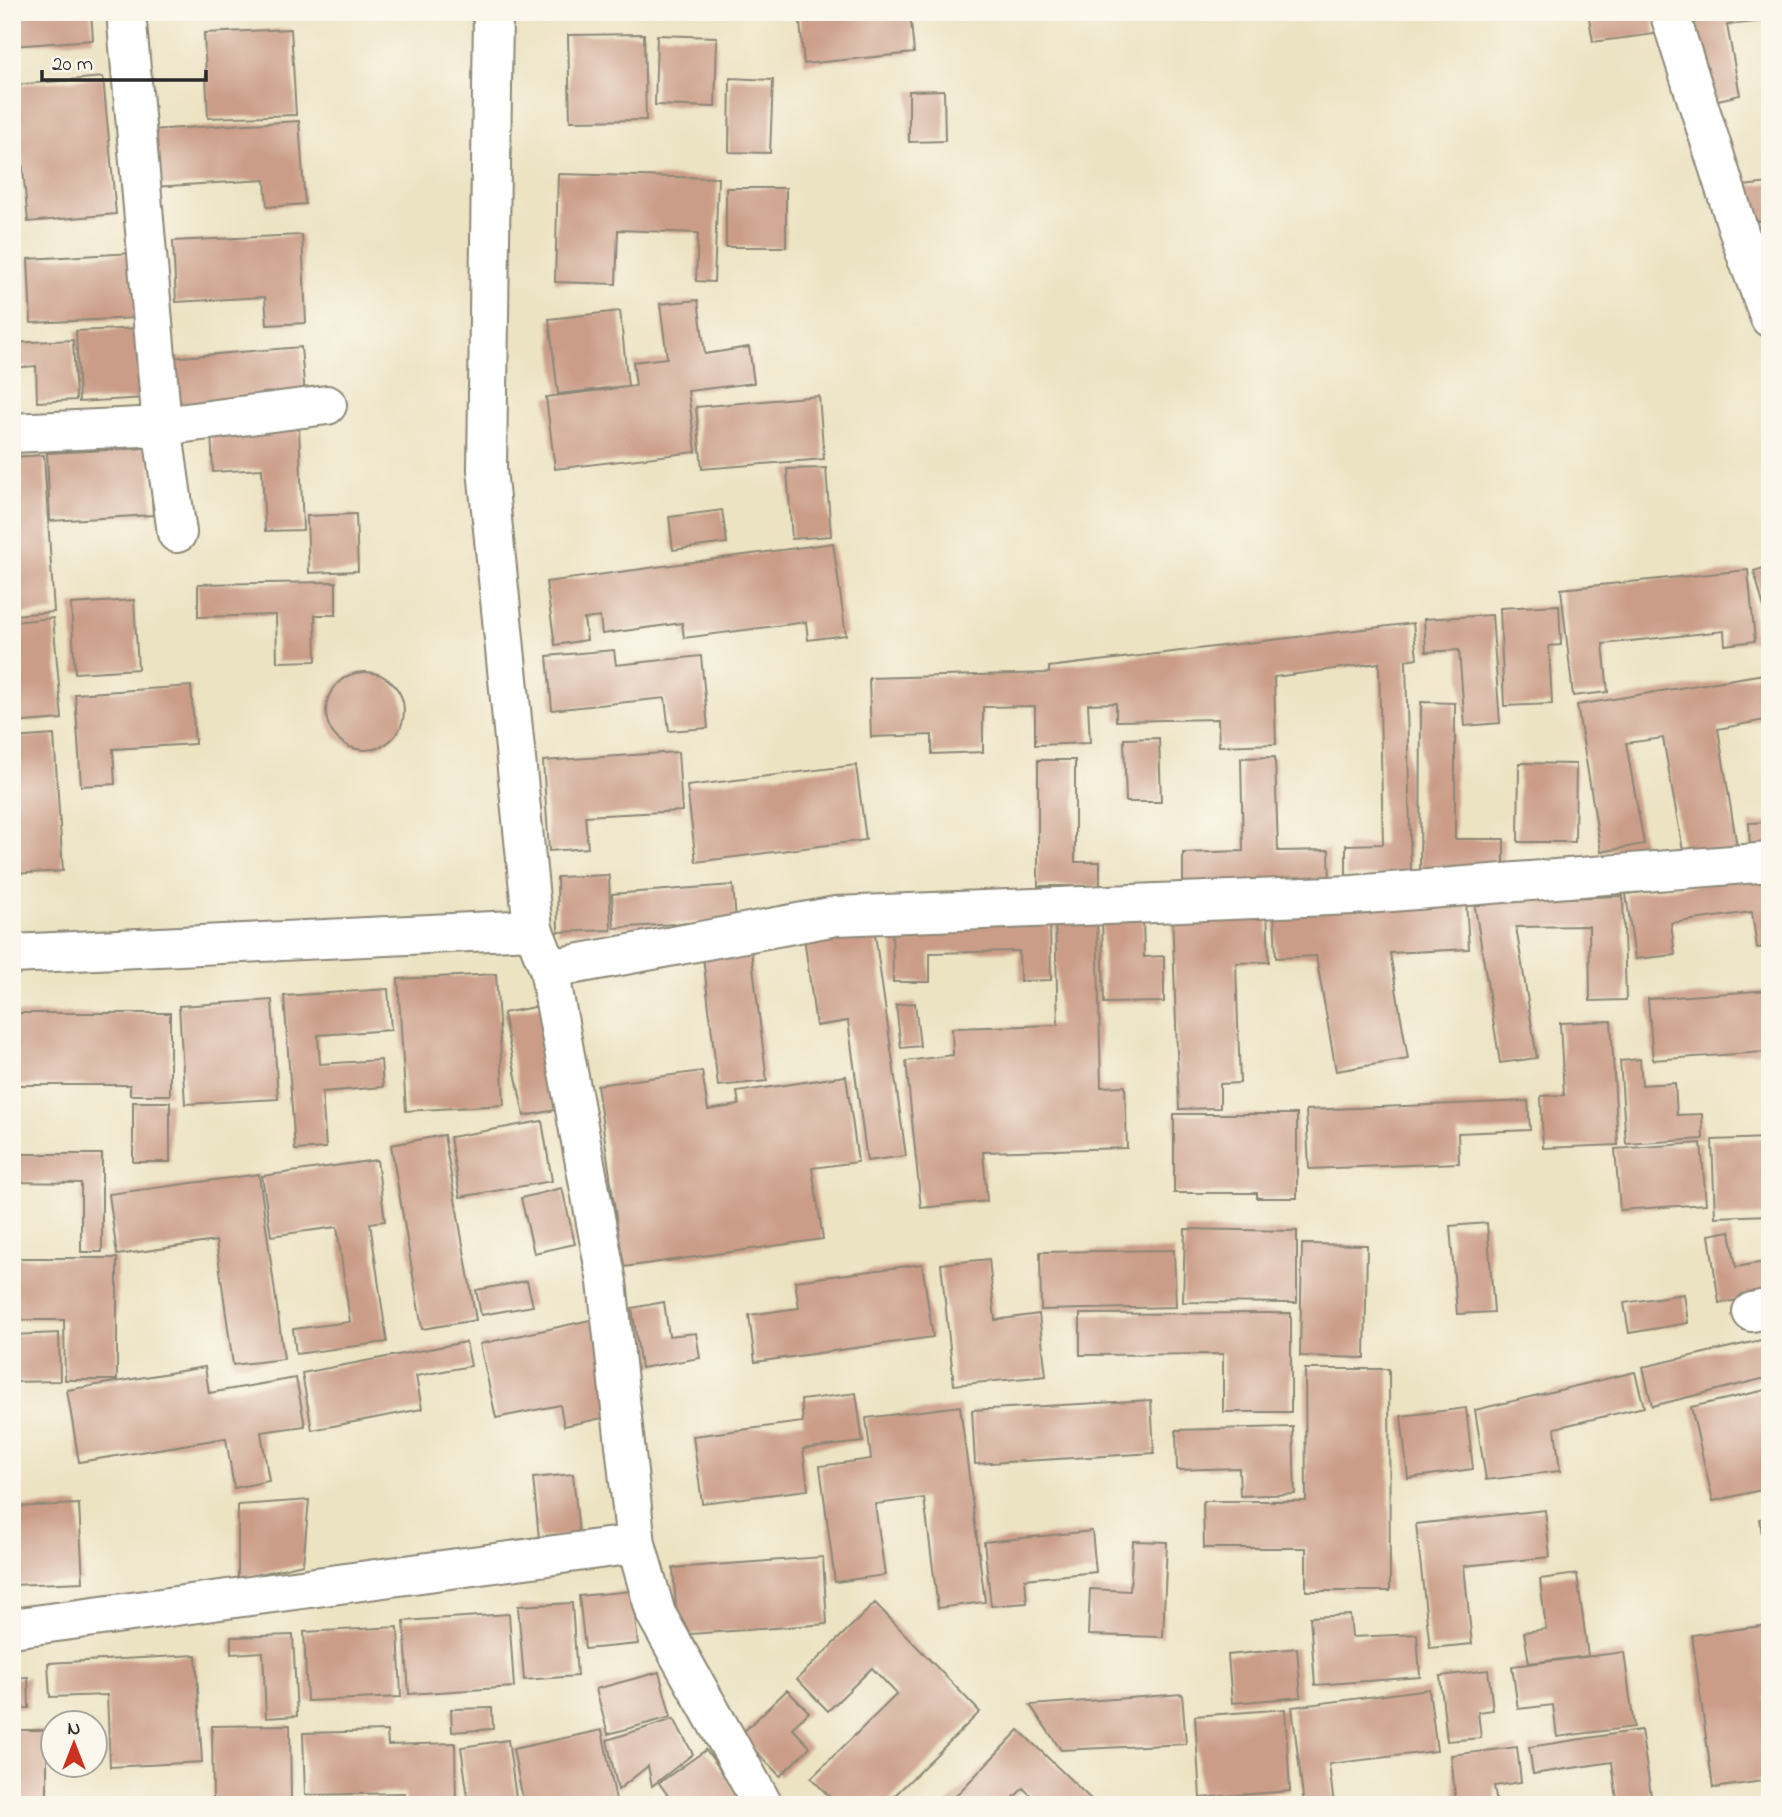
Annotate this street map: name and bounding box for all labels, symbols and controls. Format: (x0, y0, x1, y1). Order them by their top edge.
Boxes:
scale bar (42, 38, 206, 82)
text: 20 m (52, 50, 93, 80)
north arrow (38, 1708, 108, 1778)
text: N (68, 1716, 81, 1743)

